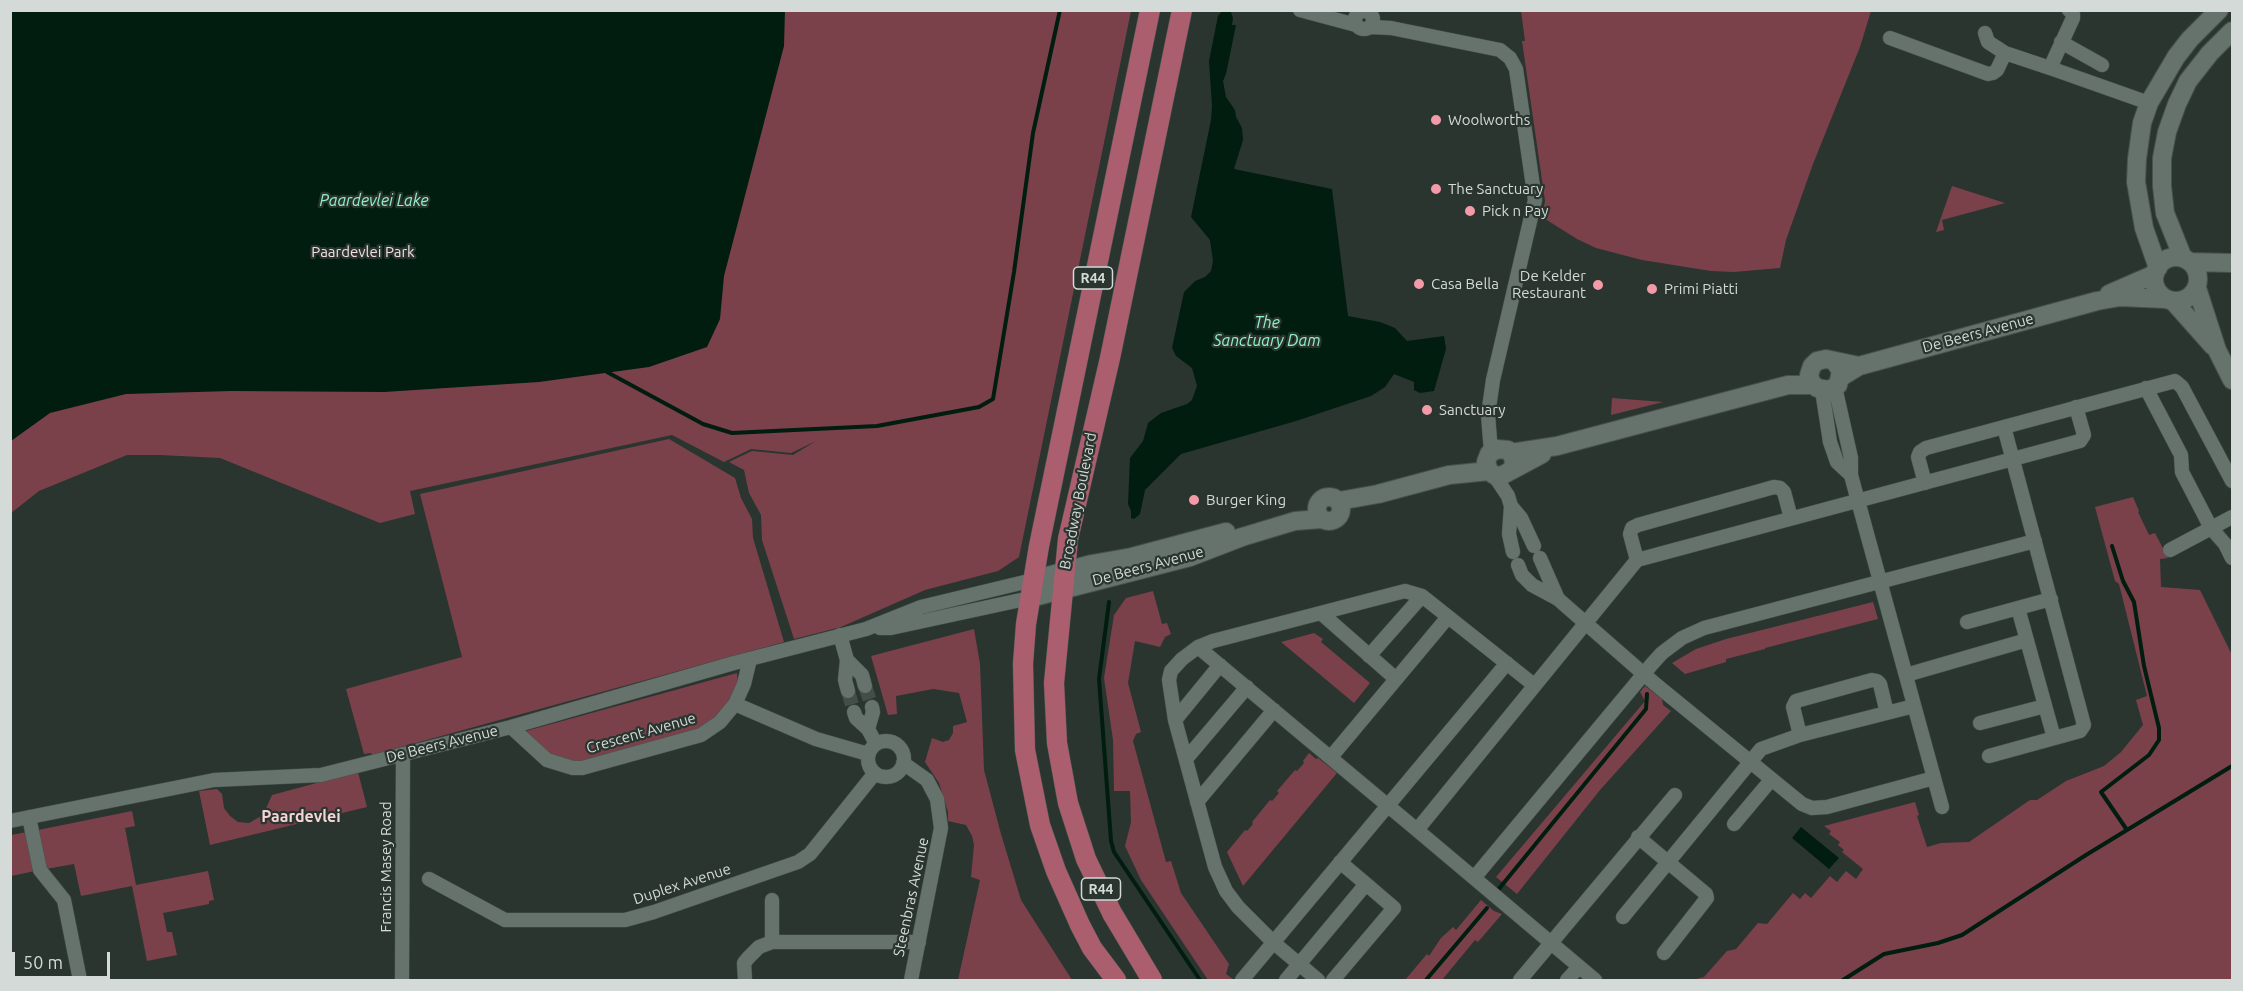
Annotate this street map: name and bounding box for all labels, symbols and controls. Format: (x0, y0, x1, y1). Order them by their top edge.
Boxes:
place label: Woolworths (1448, 111, 1530, 129)
marker: Woolworths (1429, 113, 1443, 127)
place label: The Sanctuary (1448, 180, 1543, 198)
marker: The Sanctuary (1429, 182, 1443, 196)
water label: Paardevlei Lake (319, 191, 429, 211)
place label: Pick n Pay (1482, 202, 1548, 220)
marker: Pick n Pay (1463, 204, 1477, 218)
park label: Paardevlei Park (311, 243, 415, 261)
road number: R44 (1074, 267, 1112, 289)
place label: De Kelder Restaurant (1512, 267, 1586, 302)
place label: Casa Bella (1431, 275, 1499, 293)
marker: Casa Bella (1412, 277, 1426, 291)
marker: De Kelder Restaurant (1591, 278, 1605, 292)
place label: Primi Piatti (1664, 280, 1738, 298)
marker: Primi Piatti (1645, 282, 1659, 296)
street label: De Beers Avenue (1920, 309, 2036, 357)
water label: The Sanctuary Dam (1213, 313, 1321, 351)
place label: Sanctuary (1439, 401, 1506, 419)
marker: Sanctuary (1420, 403, 1434, 417)
street label: Broadway Boulevard (1056, 431, 1100, 571)
place label: Burger King (1206, 491, 1286, 509)
marker: Burger King (1187, 493, 1201, 507)
street label: De Beers Avenue (1090, 542, 1206, 590)
street label: Crescent Avenue (584, 709, 698, 757)
street label: De Beers Avenue (384, 721, 500, 767)
street label: Francis Masey Road (377, 802, 395, 932)
district label: Paardevlei (261, 807, 341, 827)
street label: Steenbras Avenue (890, 836, 932, 958)
street label: Duplex Avenue (631, 860, 733, 908)
road number: R44 (1082, 878, 1120, 900)
scale bar (15, 940, 112, 978)
text: 50 m (23, 952, 63, 972)

